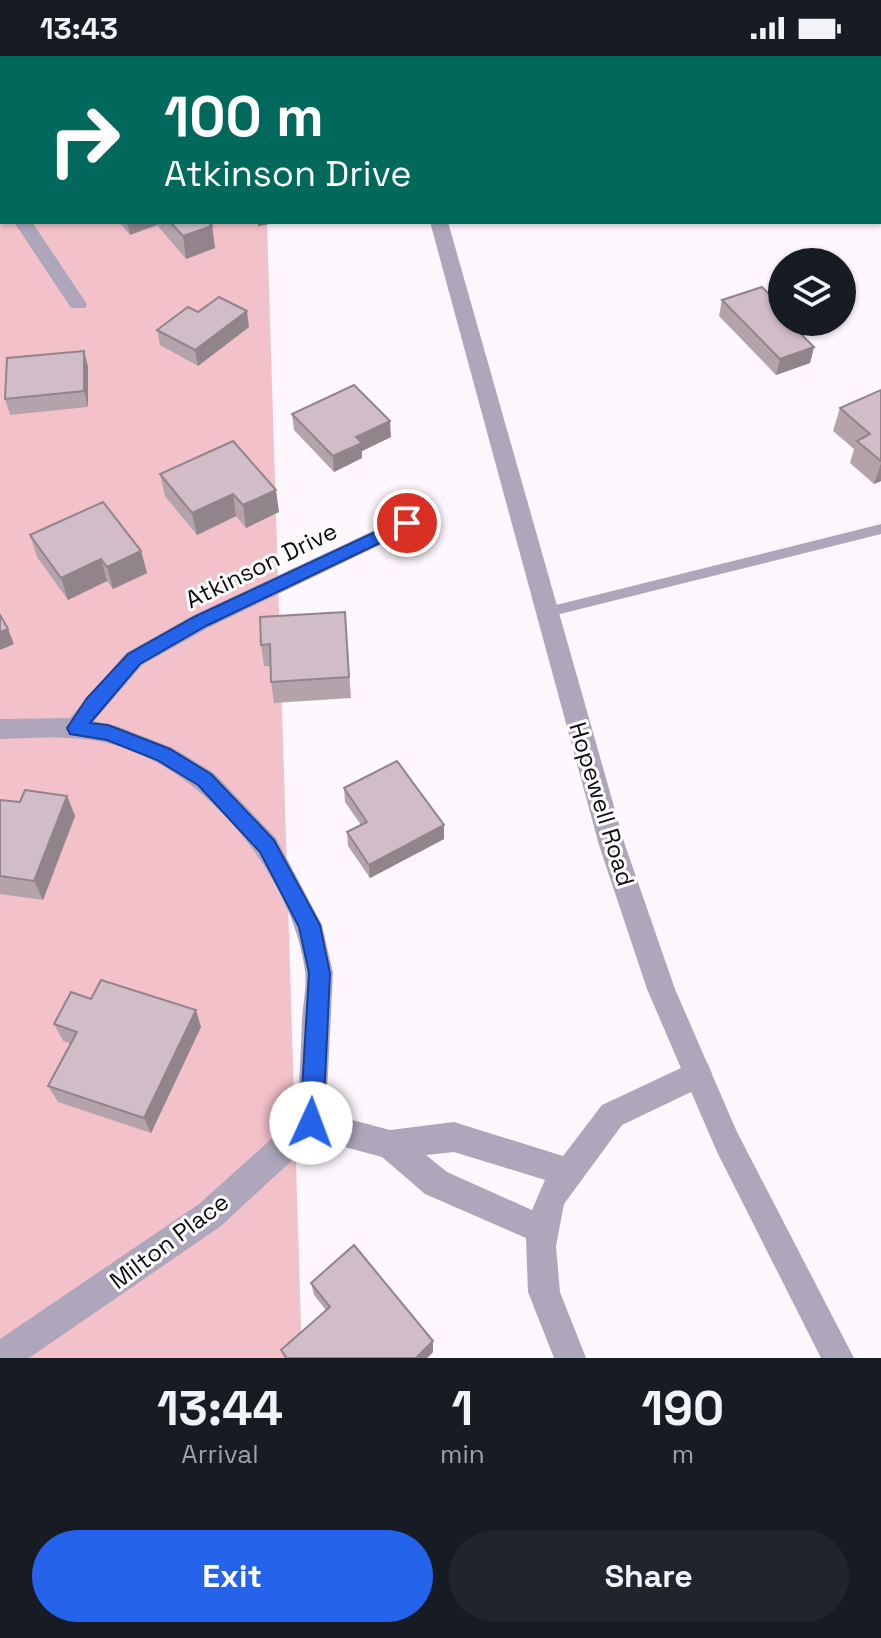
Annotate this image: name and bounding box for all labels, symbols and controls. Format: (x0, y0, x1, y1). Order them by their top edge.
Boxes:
text: 13:43 (40, 9, 118, 48)
text: 100 m (164, 81, 324, 152)
icon: right (32, 88, 136, 192)
text: Atkinson Drive (164, 151, 412, 197)
map controls (768, 248, 856, 336)
button: layers (768, 248, 856, 336)
pin (373, 489, 441, 557)
icon: arrive (385, 501, 429, 545)
street label: Atkinson Drive (180, 515, 342, 615)
street label: Hopewell Road (562, 718, 642, 890)
position arrow (269, 1081, 353, 1165)
street label: Milton Place (103, 1186, 235, 1296)
text: 13:44 (157, 1378, 283, 1439)
text: 1 (452, 1378, 473, 1439)
text: 190 (642, 1378, 724, 1439)
text: Arrival (181, 1437, 259, 1471)
text: min (440, 1437, 485, 1471)
text: m (672, 1437, 694, 1471)
button: Exit (32, 1530, 433, 1622)
button: Share (449, 1530, 849, 1622)

